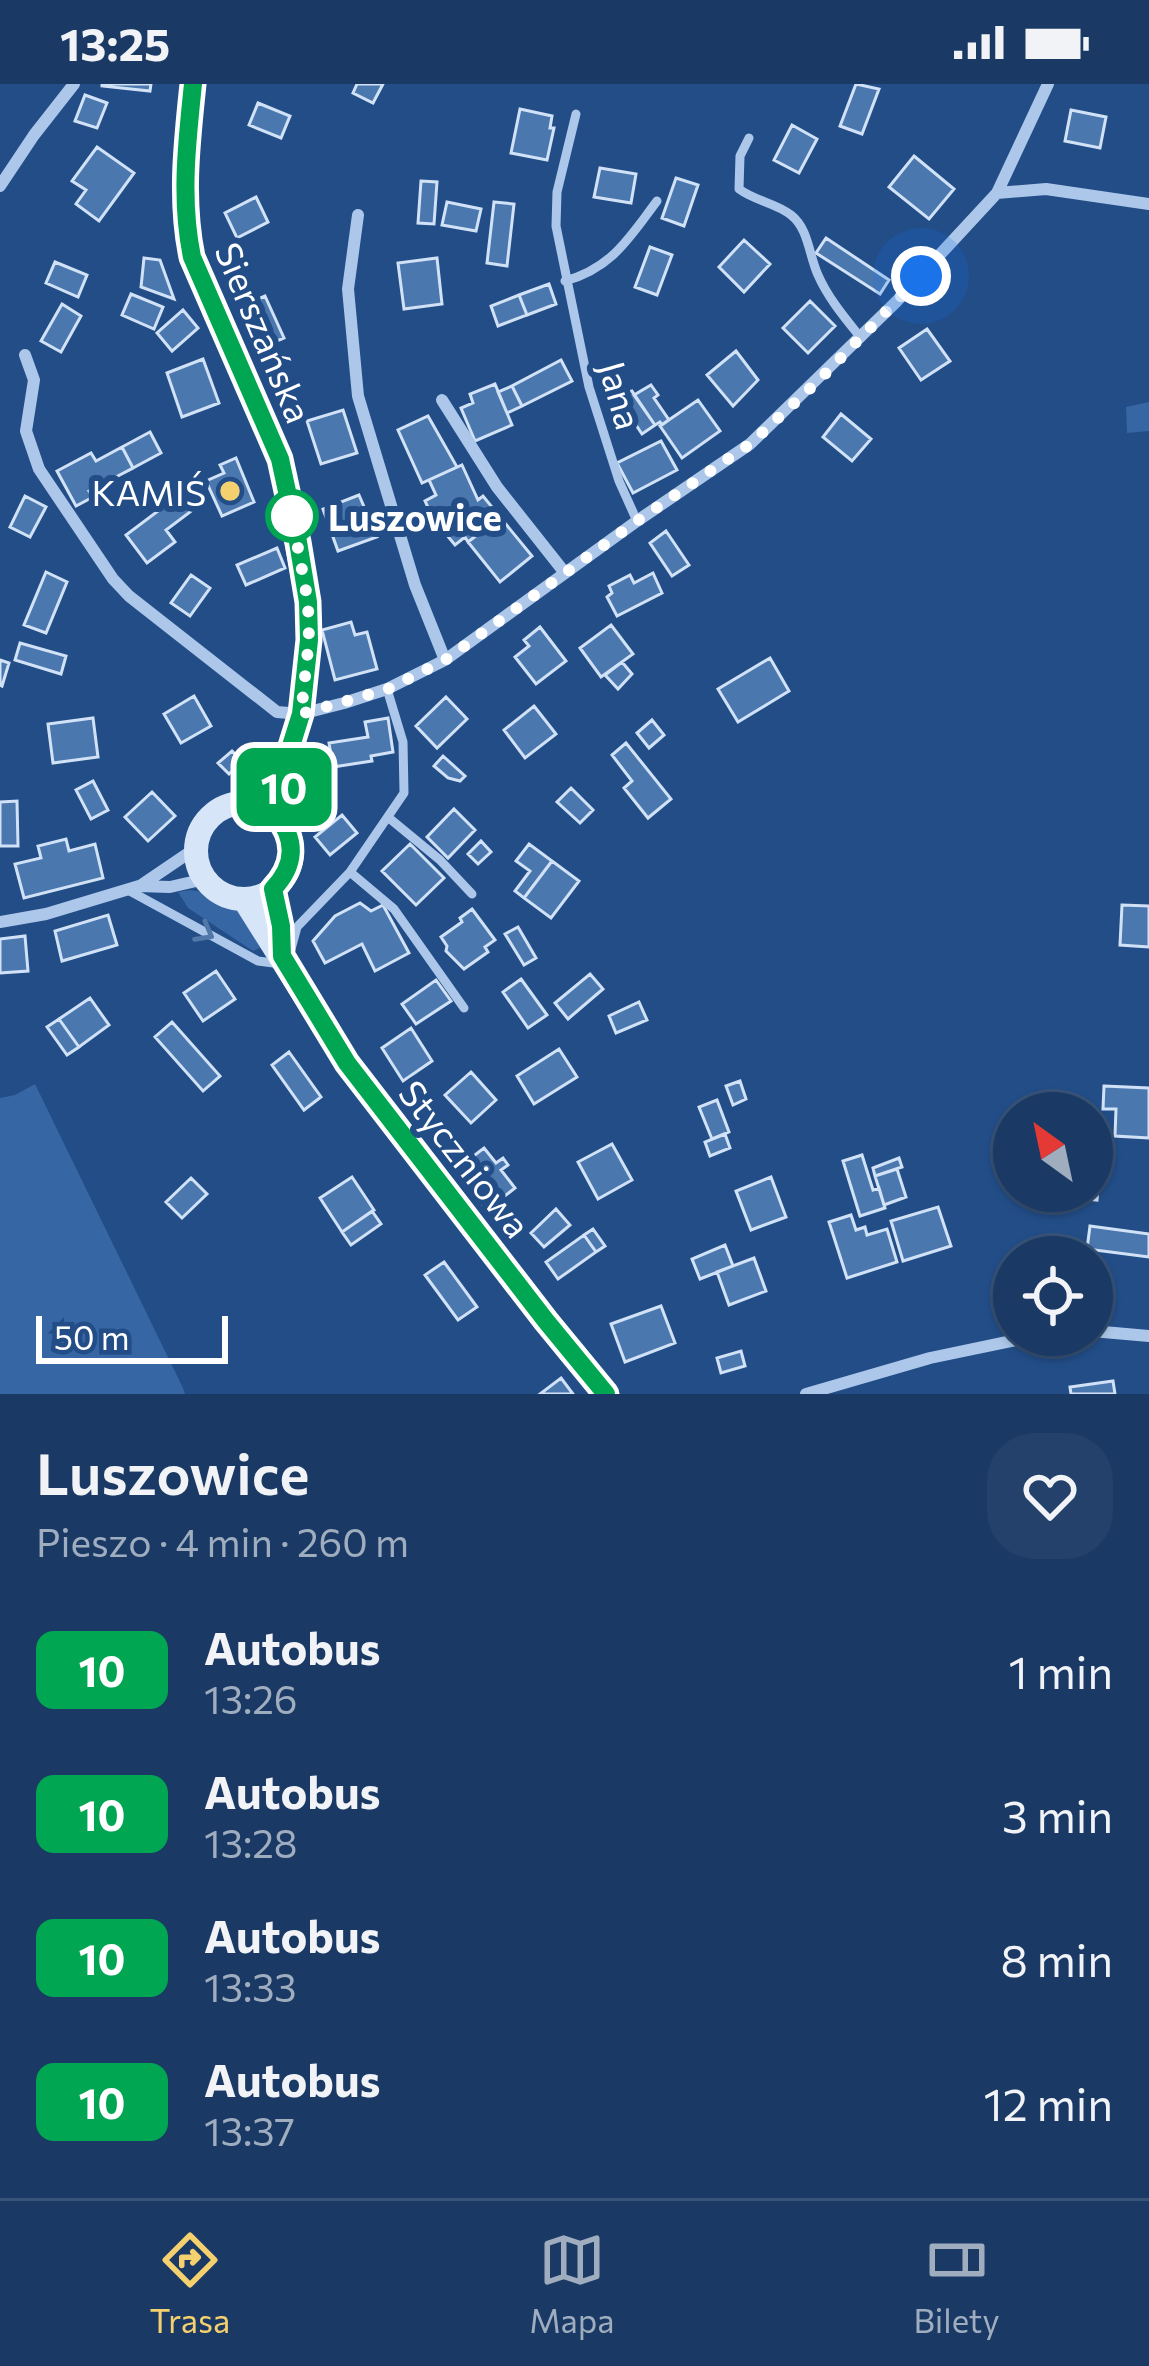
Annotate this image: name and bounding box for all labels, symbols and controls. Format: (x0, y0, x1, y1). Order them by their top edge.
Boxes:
text: 13:25 (60, 15, 170, 70)
street label: Sierszańska (207, 235, 323, 429)
your location (891, 246, 951, 306)
street label: Jana (591, 356, 653, 434)
place label: KAMIŚ (91, 469, 206, 513)
marker: KAMIŚ (217, 478, 243, 504)
marker: Luszowice (267, 491, 317, 541)
place label: Luszowice (328, 494, 502, 538)
line badge: 10 (230, 748, 338, 826)
text: 10 (261, 761, 307, 813)
one-way arrow (192, 919, 214, 942)
street label: Styczniowa (391, 1071, 541, 1245)
north arrow (993, 1092, 1113, 1212)
map controls (993, 1092, 1113, 1356)
button: locate (993, 1236, 1113, 1356)
scale bar (36, 1310, 228, 1363)
text: 50 m (54, 1316, 130, 1357)
button: heart (987, 1433, 1113, 1559)
text: Luszowice (36, 1437, 309, 1507)
text: Pieszo · 4 min · 260 m (36, 1517, 409, 1565)
text: Autobus (204, 1619, 381, 1674)
text: 1 min (1009, 1643, 1113, 1698)
text: 10 (79, 1644, 125, 1696)
text: 13:26 (204, 1674, 297, 1722)
text: Autobus (204, 1763, 381, 1818)
text: 3 min (1002, 1787, 1113, 1842)
text: 10 (79, 1788, 125, 1840)
text: 13:28 (204, 1818, 297, 1866)
text: Autobus (204, 1907, 381, 1962)
text: 8 min (1000, 1931, 1113, 1986)
text: 10 (79, 1932, 125, 1984)
text: 13:33 (204, 1962, 297, 2010)
text: Autobus (204, 2051, 381, 2106)
text: 12 min (984, 2075, 1113, 2130)
text: 10 (79, 2076, 125, 2128)
text: 13:37 (204, 2106, 295, 2154)
tab: Trasa (149, 2227, 230, 2340)
tab: Mapa (529, 2227, 615, 2340)
tab: Bilety (914, 2227, 999, 2340)

